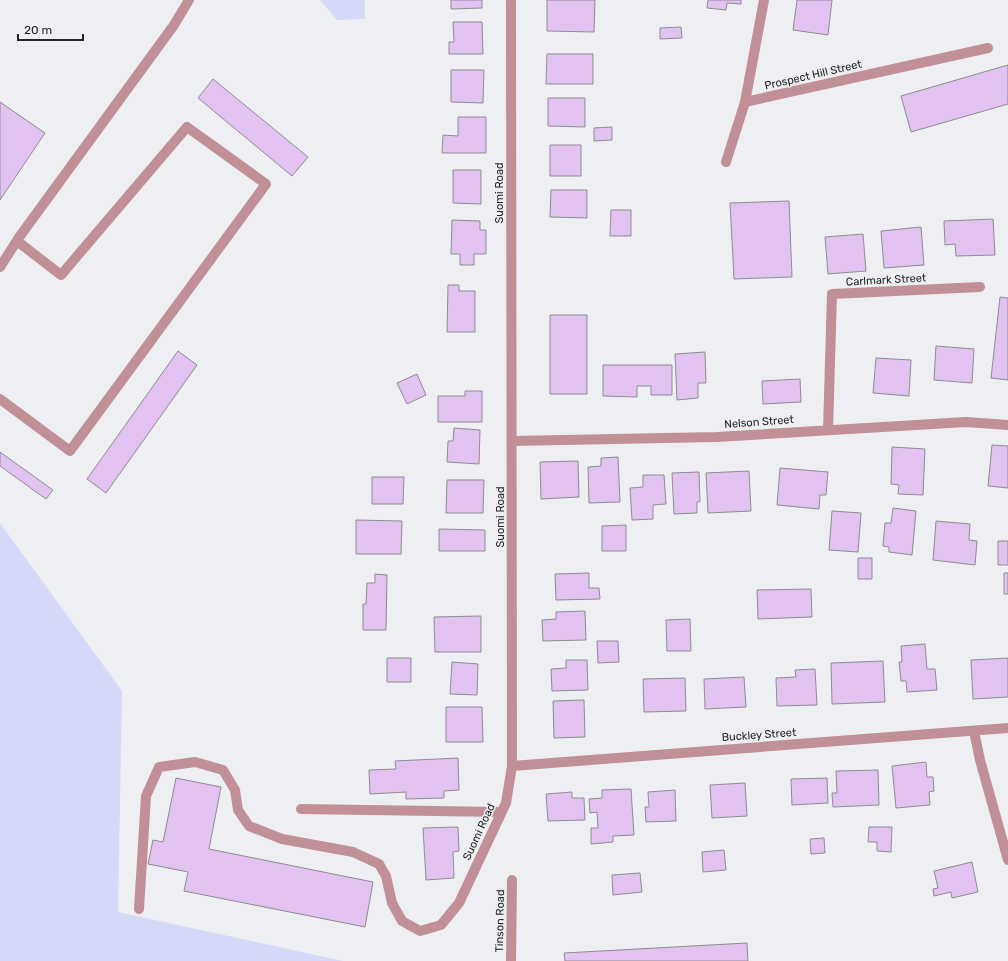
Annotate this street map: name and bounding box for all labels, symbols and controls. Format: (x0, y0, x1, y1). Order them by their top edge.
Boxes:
scale bar (18, 16, 83, 42)
text: 20 m (24, 23, 52, 37)
street label: Prospect Hill Street (763, 57, 863, 92)
street label: Suomi Road (493, 163, 506, 223)
street label: Carlmark Street (846, 271, 927, 289)
street label: Nelson Street (724, 413, 795, 431)
street label: Suomi Road (494, 487, 507, 547)
street label: Buckley Street (721, 726, 797, 744)
street label: Suomi Road (460, 802, 498, 862)
street label: Tinson Road (493, 889, 507, 953)

